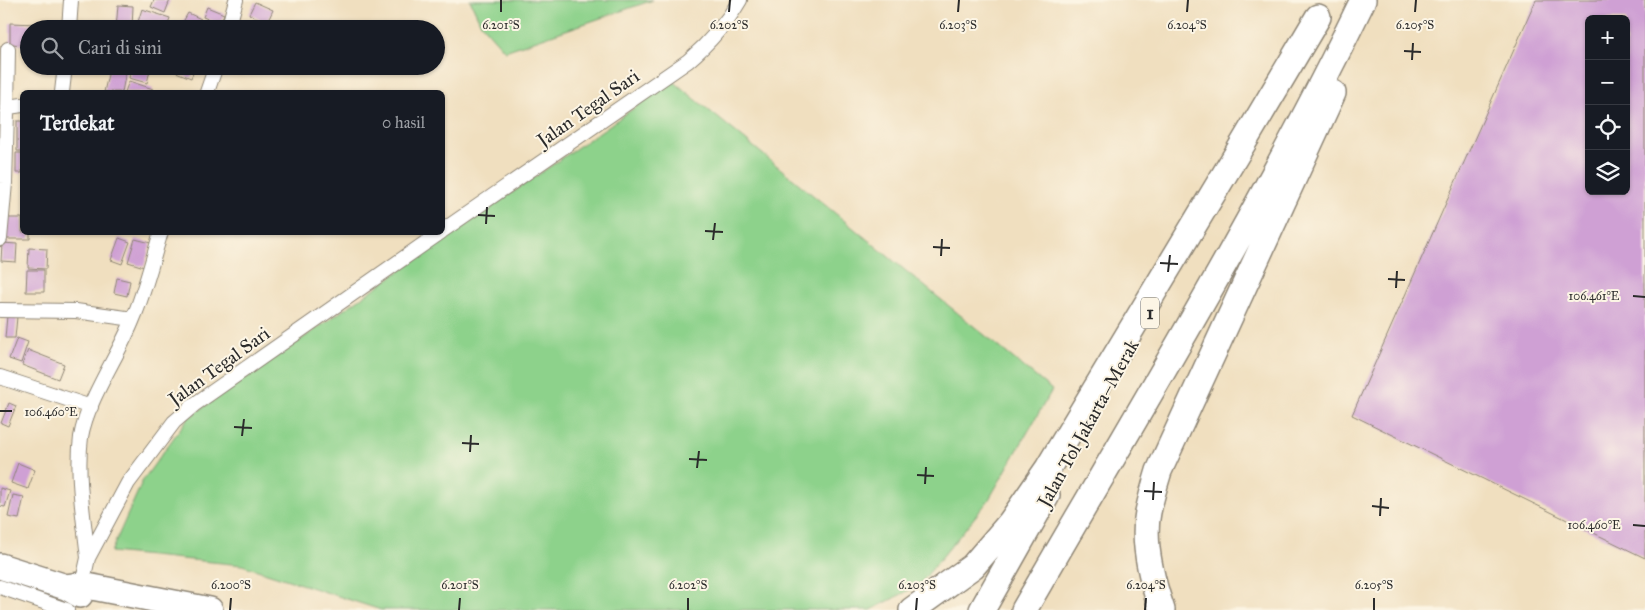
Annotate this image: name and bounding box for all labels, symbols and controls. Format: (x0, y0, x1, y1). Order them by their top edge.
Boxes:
map controls (1585, 15, 1630, 195)
button: + (1585, 15, 1630, 60)
text: 6.201°S (482, 18, 520, 32)
text: 6.202°S (710, 18, 748, 32)
text: 6.203°S (939, 18, 977, 32)
text: 6.204°S (1167, 18, 1207, 32)
text: 6.205°S (1396, 18, 1434, 32)
search box (20, 20, 445, 75)
icon: search (38, 34, 66, 62)
text: Cari di sini (78, 36, 162, 59)
button: − (1585, 60, 1630, 105)
street label: Jalan Tegal Sari (531, 64, 644, 154)
button: locate (1585, 105, 1630, 150)
text: Terdekat (40, 110, 114, 136)
text: 0 hasil (382, 113, 425, 132)
button: layers (1585, 150, 1630, 195)
text: 106.461°E (1569, 289, 1620, 303)
road number: 1 (1141, 298, 1159, 328)
street label: Jalan Tegal Sari (162, 322, 275, 412)
street label: Jalan Tol Jakarta–Merak (1031, 335, 1145, 513)
text: 106.460°E (24, 405, 78, 419)
text: 106.460°E (1567, 518, 1621, 532)
text: 6.200°S (211, 578, 251, 592)
text: 6.201°S (441, 578, 479, 592)
text: 6.202°S (669, 578, 707, 592)
text: 6.203°S (898, 578, 936, 592)
text: 6.204°S (1126, 578, 1166, 592)
text: 6.205°S (1355, 578, 1393, 592)

